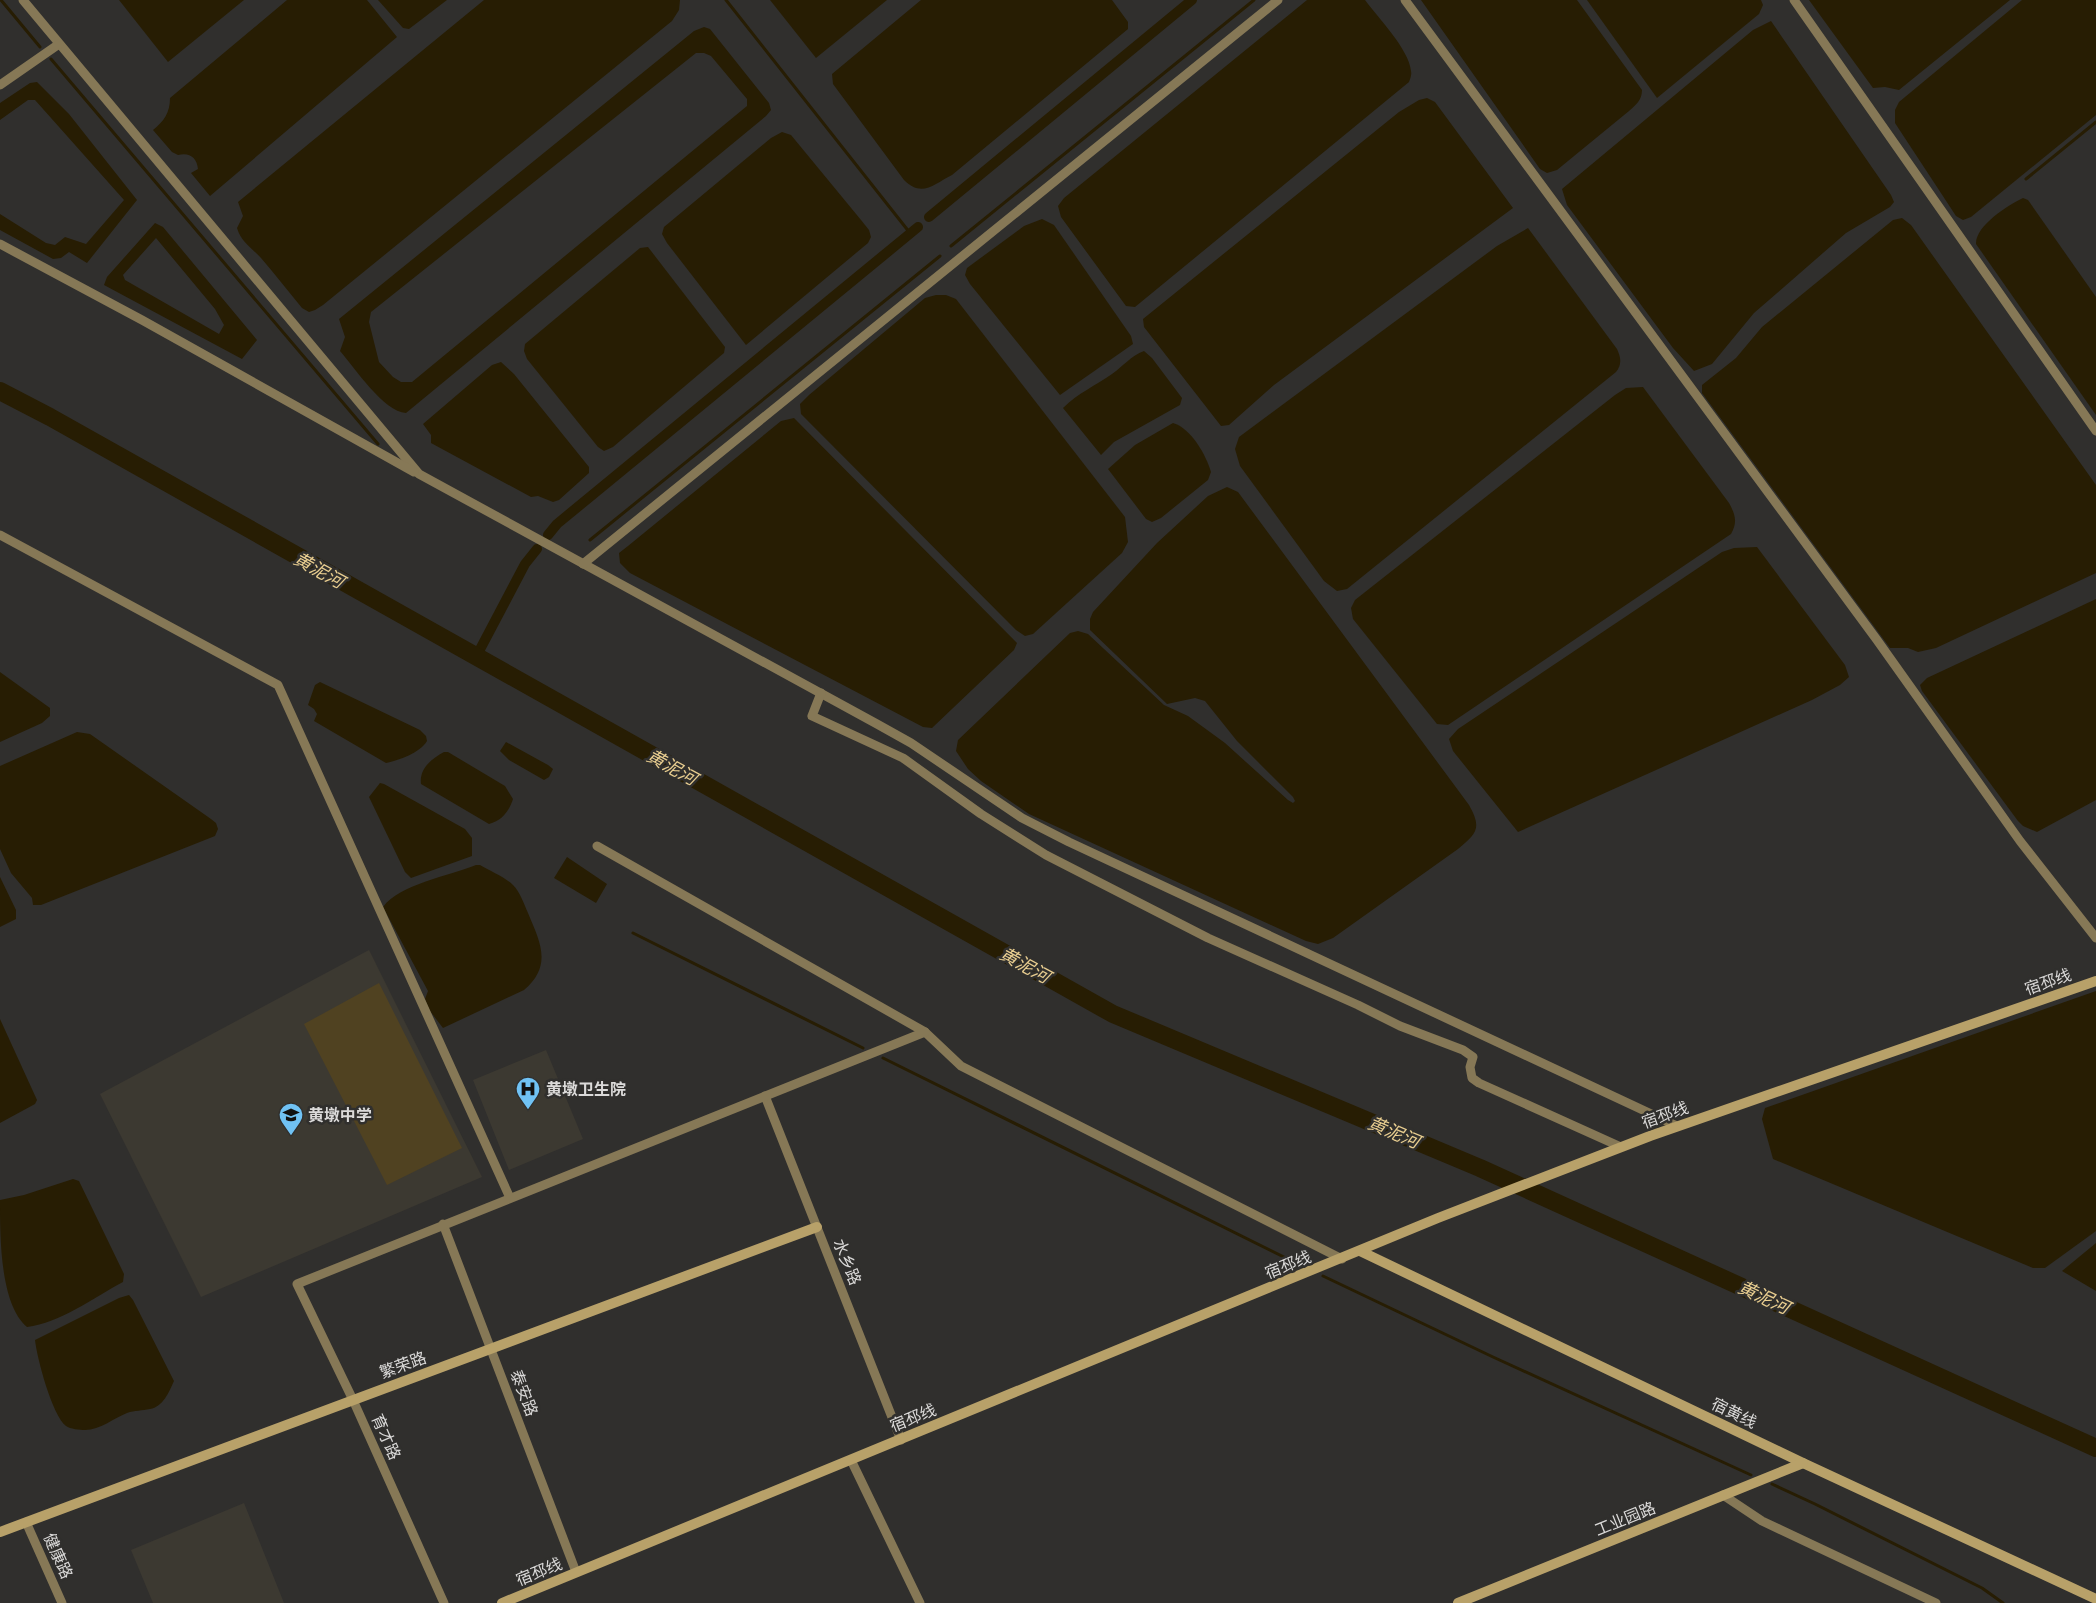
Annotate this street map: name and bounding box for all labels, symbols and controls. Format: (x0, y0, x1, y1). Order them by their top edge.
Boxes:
water label: 黄泥河 (290, 548, 350, 594)
water label: 黄泥河 (643, 745, 703, 791)
water label: 黄泥河 (996, 943, 1056, 989)
street label: 宿邳线 (2022, 965, 2074, 999)
hospital icon: 黄墩卫生院 (515, 1076, 541, 1110)
place label: 黄墩卫生院 (546, 1080, 626, 1099)
street label: 宿邳线 (1639, 1098, 1691, 1132)
school or university icon: 黄墩中学 (278, 1102, 304, 1136)
place label: 黄墩中学 (308, 1106, 372, 1125)
water label: 黄泥河 (1365, 1112, 1426, 1153)
street label: 水乡路 (829, 1236, 865, 1288)
street label: 宿邳线 (1262, 1247, 1314, 1283)
water label: 黄泥河 (1735, 1276, 1796, 1319)
street label: 繁荣路 (377, 1348, 429, 1382)
street label: 泰安路 (507, 1367, 541, 1419)
street label: 宿黄线 (1708, 1394, 1760, 1432)
street label: 宿邳线 (887, 1400, 939, 1436)
street label: 育才路 (368, 1411, 404, 1463)
street label: 工业园路 (1592, 1498, 1658, 1540)
street label: 健康路 (40, 1530, 76, 1582)
street label: 宿邳线 (513, 1554, 565, 1590)

